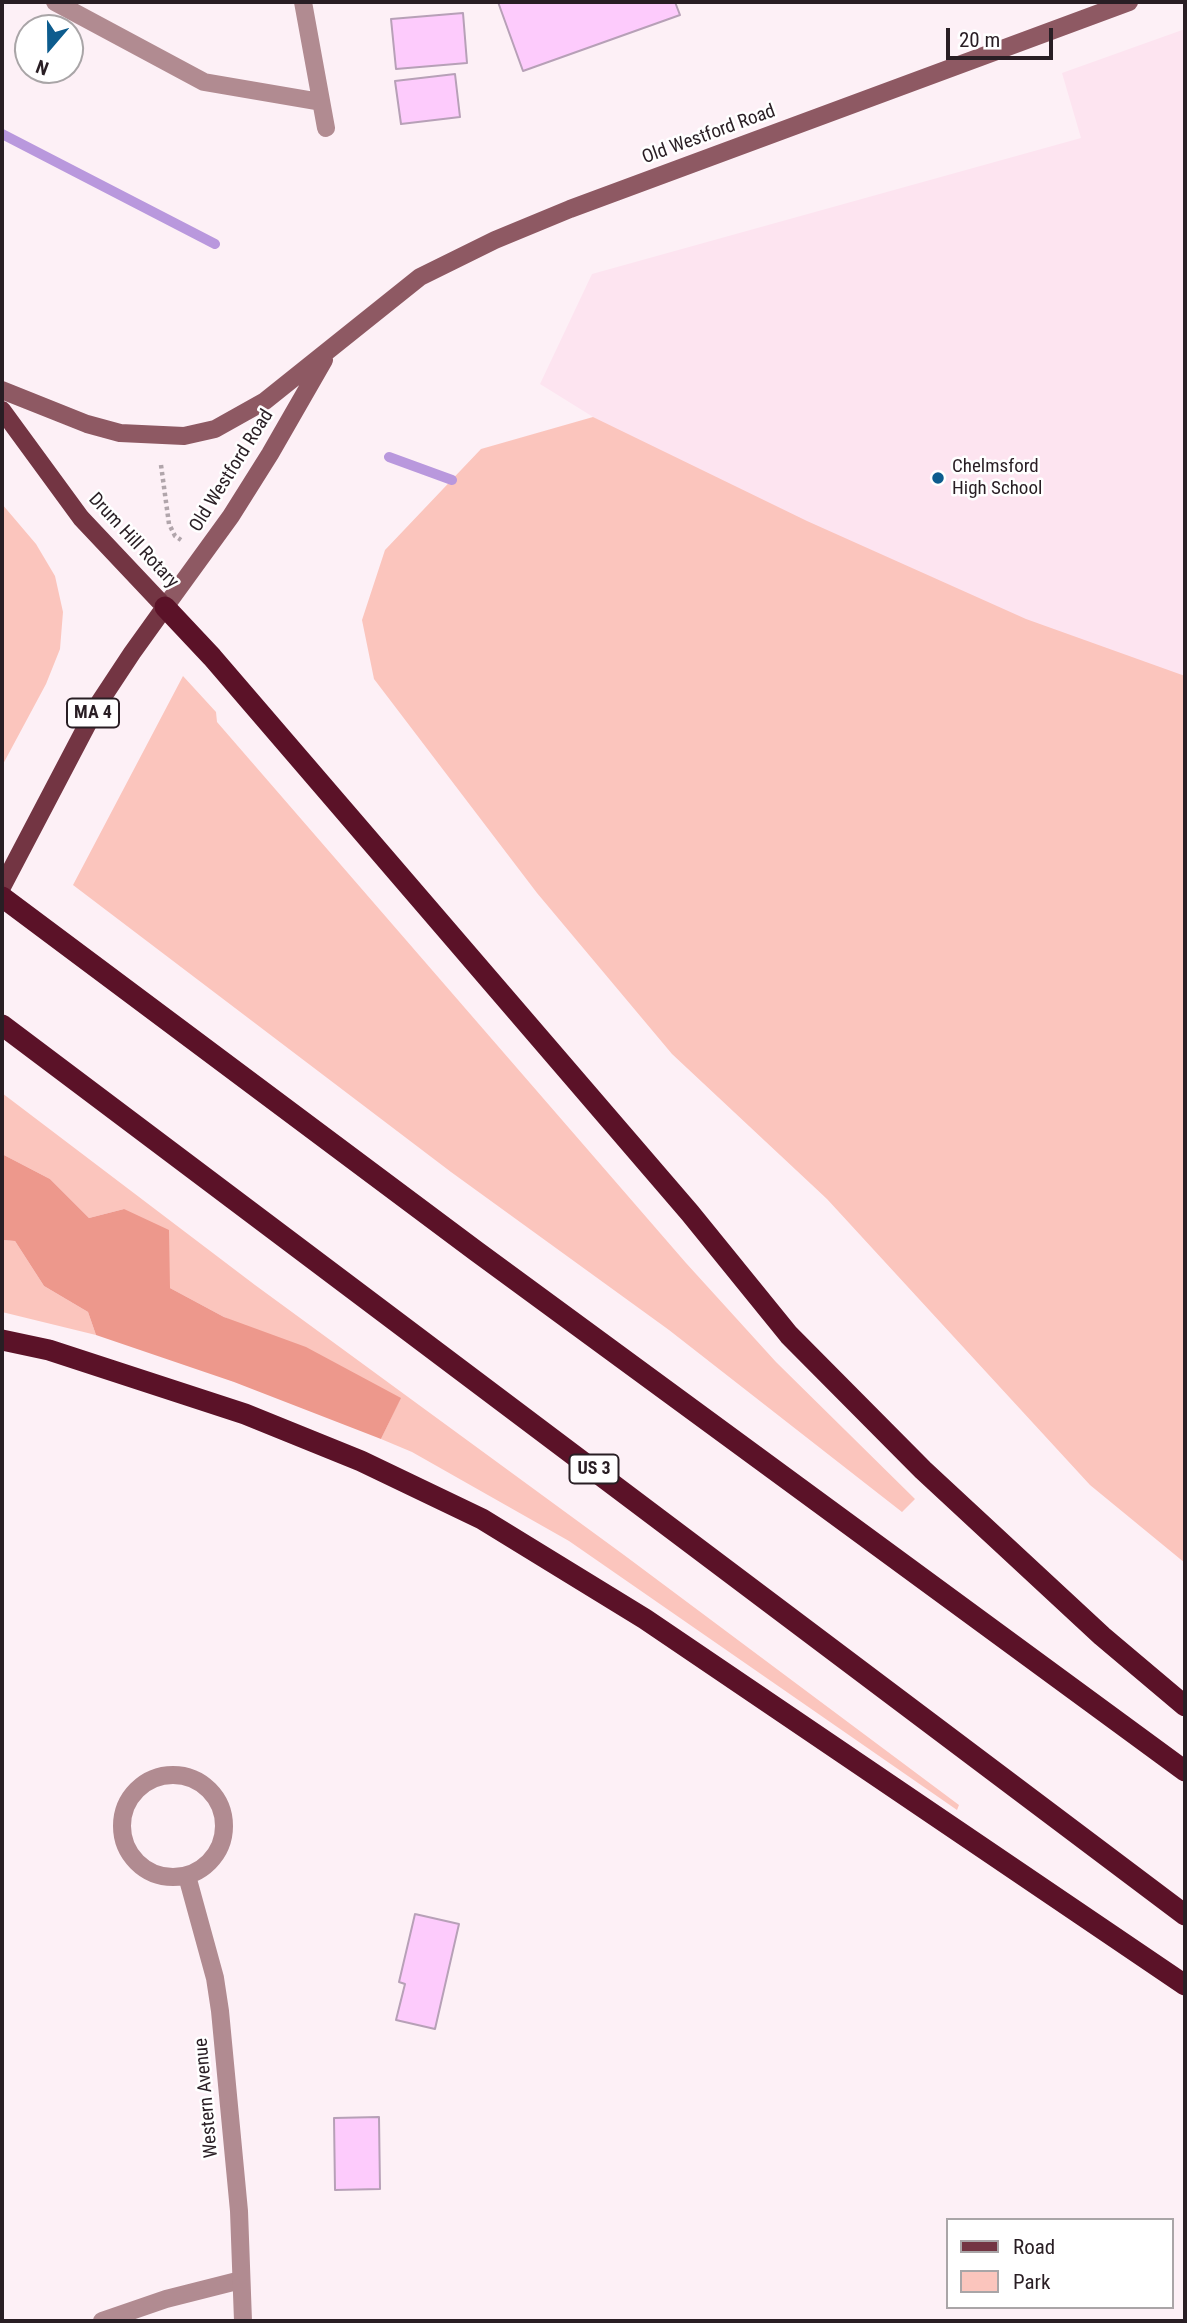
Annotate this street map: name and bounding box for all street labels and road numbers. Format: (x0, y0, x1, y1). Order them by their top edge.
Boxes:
street label: Old Westford Road (639, 100, 779, 170)
street label: Old Westford Road (185, 406, 279, 536)
street label: Drum Hill Rotary (83, 489, 183, 593)
road number: MA 4 (67, 698, 119, 728)
road number: US 3 (570, 1454, 618, 1484)
street label: Western Avenue (190, 2037, 224, 2159)

